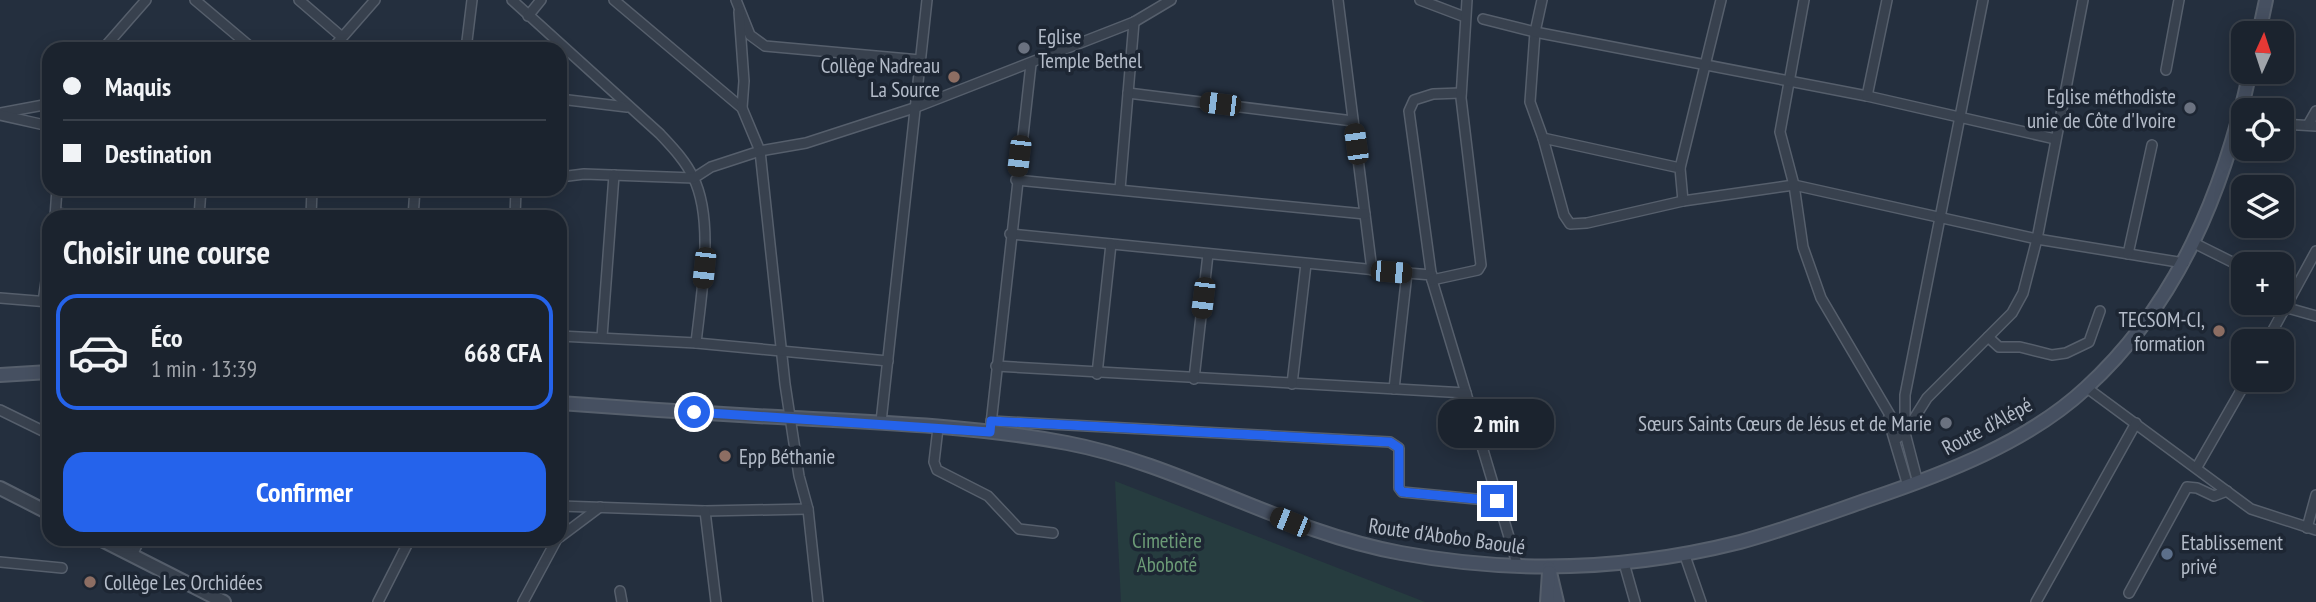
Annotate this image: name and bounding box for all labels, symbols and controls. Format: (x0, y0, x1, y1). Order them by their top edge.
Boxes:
north arrow (2231, 21, 2294, 84)
map controls (2231, 21, 2294, 392)
place label: Eglise Temple Bethel (1038, 23, 1142, 74)
marker: Eglise Temple Bethel (1016, 40, 1032, 56)
place label: Collège Nadreau La Source (821, 52, 940, 103)
marker: Collège Nadreau La Source (946, 69, 962, 85)
text: Maquis (105, 70, 171, 103)
place label: Eglise méthodiste unie de Côte d'Ivoire (2027, 83, 2176, 134)
car (1198, 91, 1243, 117)
button: locate (2231, 98, 2294, 161)
marker: Eglise méthodiste unie de Côte d'Ivoire (2182, 100, 2198, 116)
car (1343, 122, 1370, 166)
car (1007, 134, 1032, 178)
text: Destination (105, 137, 212, 170)
button: layers (2231, 175, 2294, 238)
text: Choisir une course (63, 231, 270, 273)
car (692, 246, 717, 290)
button: + (2231, 252, 2294, 315)
car (1370, 260, 1413, 284)
car (1191, 276, 1216, 320)
place label: TECSOM-CI, formation (2119, 306, 2205, 357)
icon: car (67, 321, 130, 384)
text: Éco (151, 321, 183, 354)
marker: TECSOM-CI, formation (2211, 323, 2227, 339)
button: − (2231, 329, 2294, 392)
text: 668 CFA (464, 336, 542, 369)
text: 1 min · 13:39 (151, 354, 257, 383)
street label: Route d'Alépé (1937, 391, 2037, 461)
route start (678, 396, 710, 428)
callout: 2 min (1439, 400, 1555, 448)
text: 2 min (1473, 409, 1519, 438)
place label: Sœurs Saints Cœurs de Jésus et de Marie (1638, 410, 1932, 437)
marker: Sœurs Saints Cœurs de Jésus et de Marie (1938, 415, 1954, 431)
place label: Epp Béthanie (739, 443, 835, 470)
marker: Epp Béthanie (717, 448, 733, 464)
button: Confirmer (63, 452, 546, 532)
route end (1481, 485, 1513, 517)
car (1267, 504, 1314, 540)
street label: Route d'Abobo Baoulé (1367, 512, 1527, 560)
park label: Cimetière Aboboté (1132, 527, 1202, 578)
place label: Etablissement privé (2181, 529, 2283, 580)
marker: Etablissement privé (2159, 546, 2175, 562)
place label: Collège Les Orchidées (104, 569, 263, 596)
marker: Collège Les Orchidées (82, 574, 98, 590)

